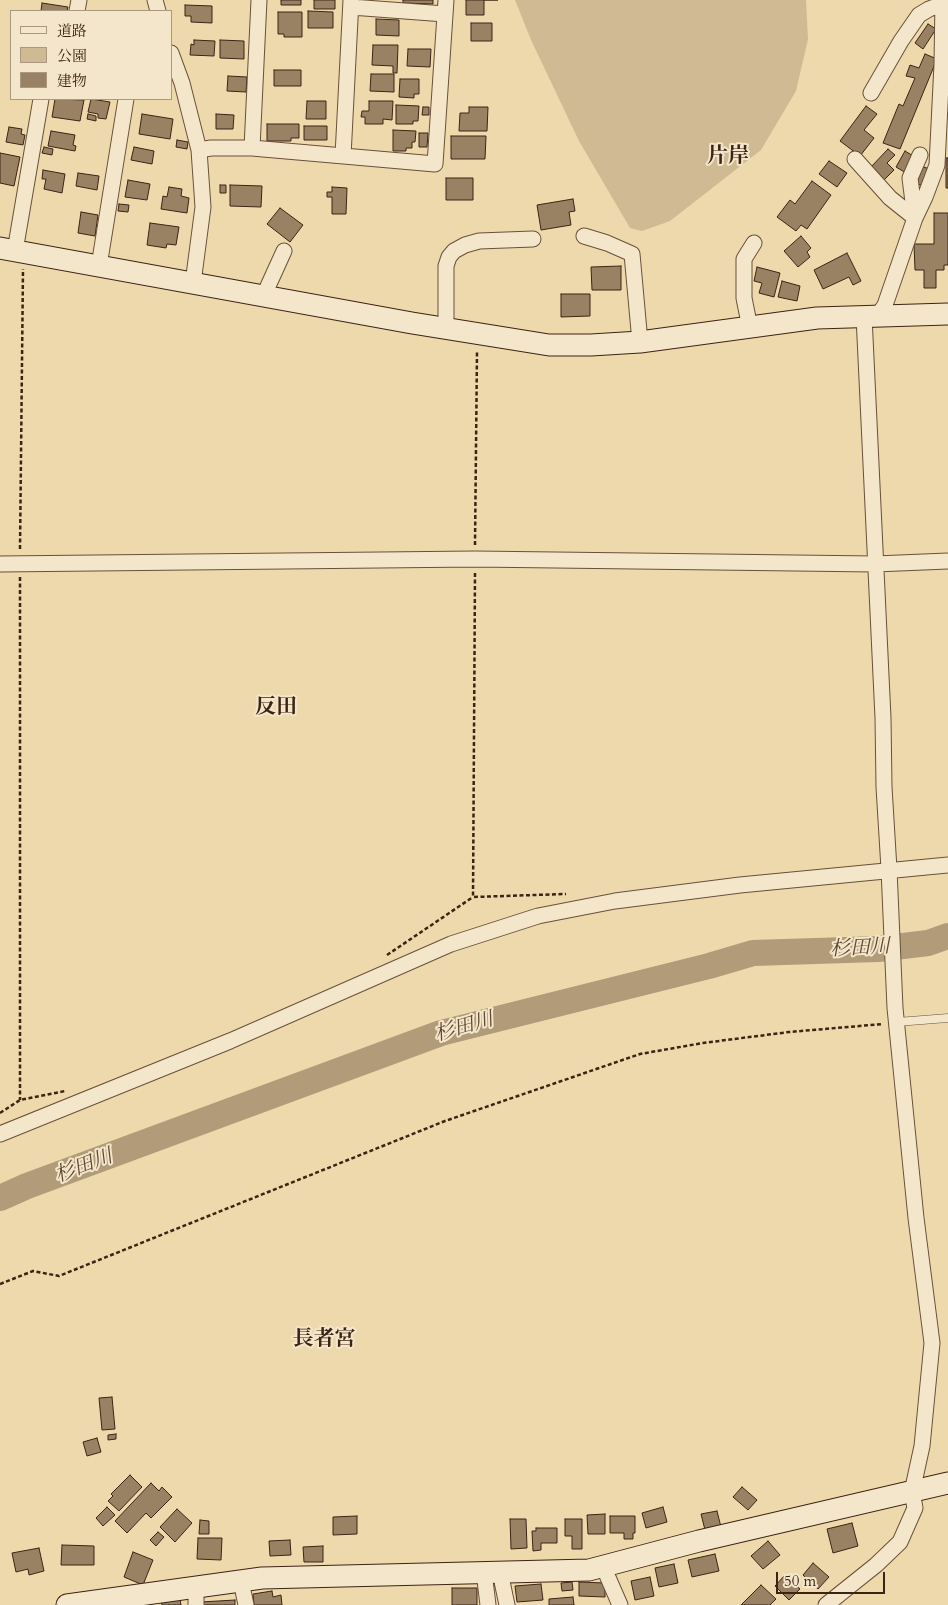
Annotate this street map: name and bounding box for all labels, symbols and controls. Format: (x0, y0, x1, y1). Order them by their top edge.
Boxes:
legend (10, 10, 172, 100)
text: 道路 (57, 21, 87, 41)
text: 公園 (57, 46, 87, 66)
text: 建物 (57, 71, 87, 91)
district label: 片岸 (707, 144, 749, 170)
district label: 反田 (255, 695, 297, 721)
water label: 杉田川 (829, 935, 891, 963)
water label: 杉田川 (432, 1008, 496, 1048)
water label: 杉田川 (52, 1145, 116, 1189)
district label: 長者宮 (293, 1327, 355, 1353)
scale bar (778, 1562, 887, 1594)
text: 50 m (784, 1571, 816, 1591)

